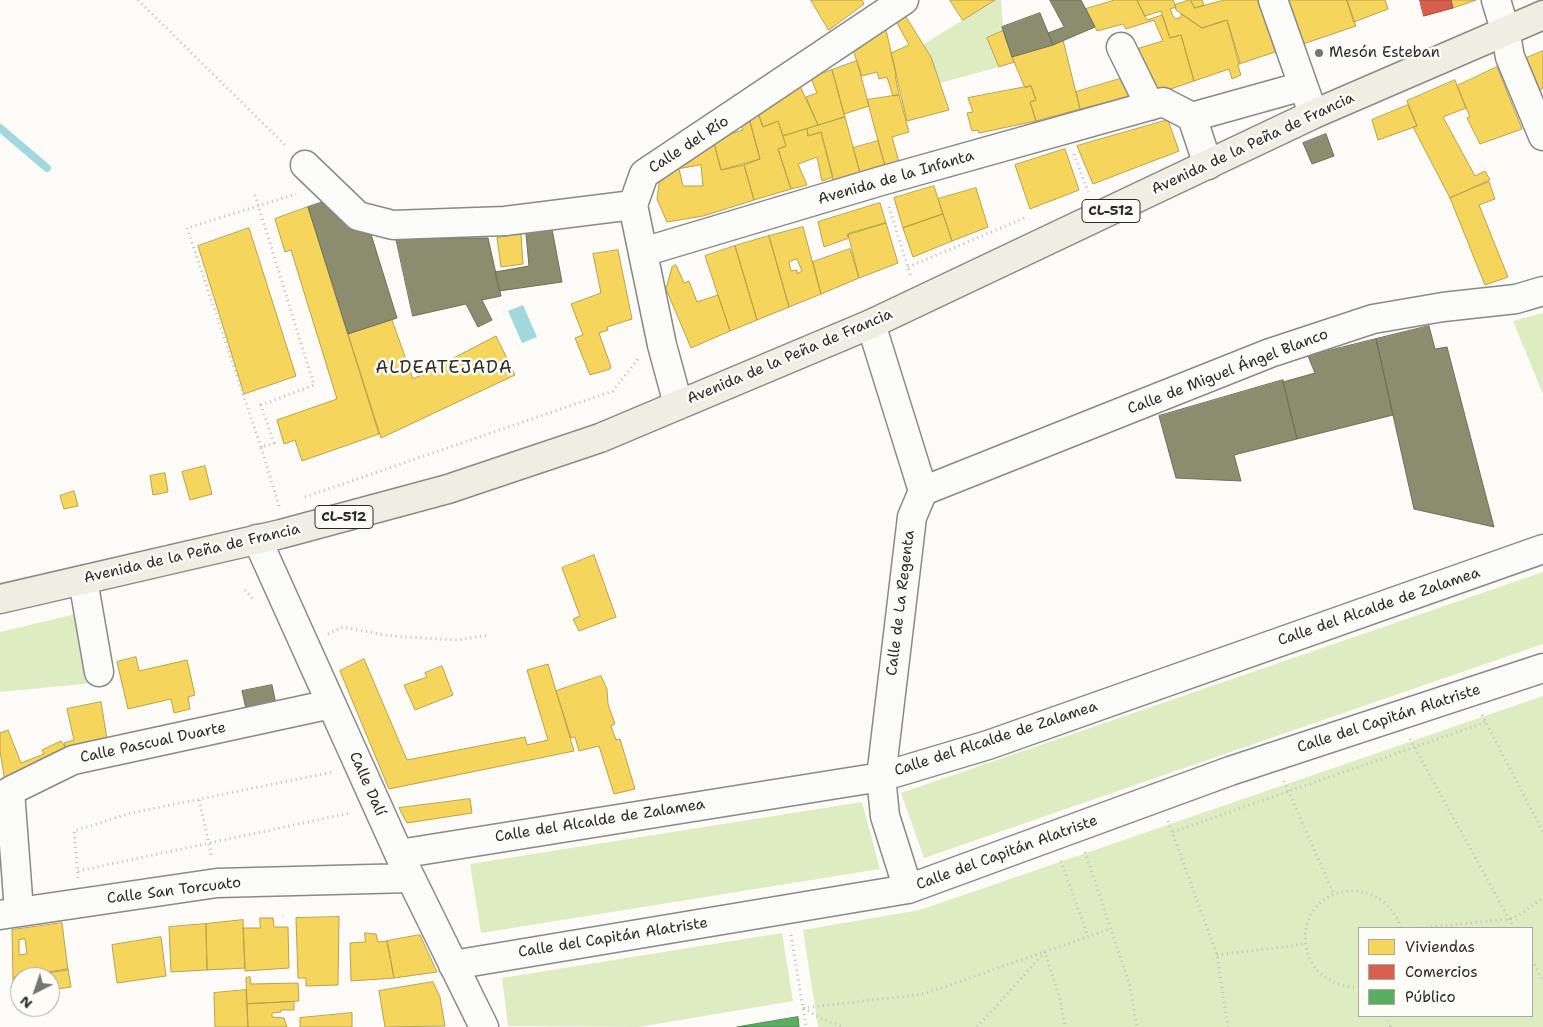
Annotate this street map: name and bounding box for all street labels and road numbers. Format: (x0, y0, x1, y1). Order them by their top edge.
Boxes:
street label: Avenida de la Peña de Francia (1149, 89, 1357, 199)
street label: Calle del Río (646, 113, 732, 177)
street label: Avenida de la Infanta (816, 147, 976, 209)
road number: CL-512 (1082, 200, 1140, 222)
street label: Avenida de la Peña de Francia (685, 305, 895, 409)
street label: Calle de Miguel Ángel Blanco (1125, 325, 1331, 419)
road number: CL-512 (315, 506, 373, 528)
street label: Avenida de la Peña de Francia (82, 520, 302, 588)
street label: Calle de La Regenta (883, 529, 919, 677)
street label: Calle del Alcalde de Zalamea (1276, 564, 1482, 650)
street label: Calle del Capitán Alatriste (1295, 681, 1483, 757)
street label: Calle del Alcalde de Zalamea (892, 698, 1100, 780)
street label: Calle Pascual Duarte (78, 719, 228, 767)
street label: Calle Dalí (345, 749, 389, 819)
street label: Calle del Alcalde de Zalamea (494, 795, 706, 847)
street label: Calle del Capitán Alatriste (914, 812, 1100, 894)
street label: Calle San Torcuato (106, 874, 242, 908)
street label: Calle del Capitán Alatriste (517, 914, 709, 962)

